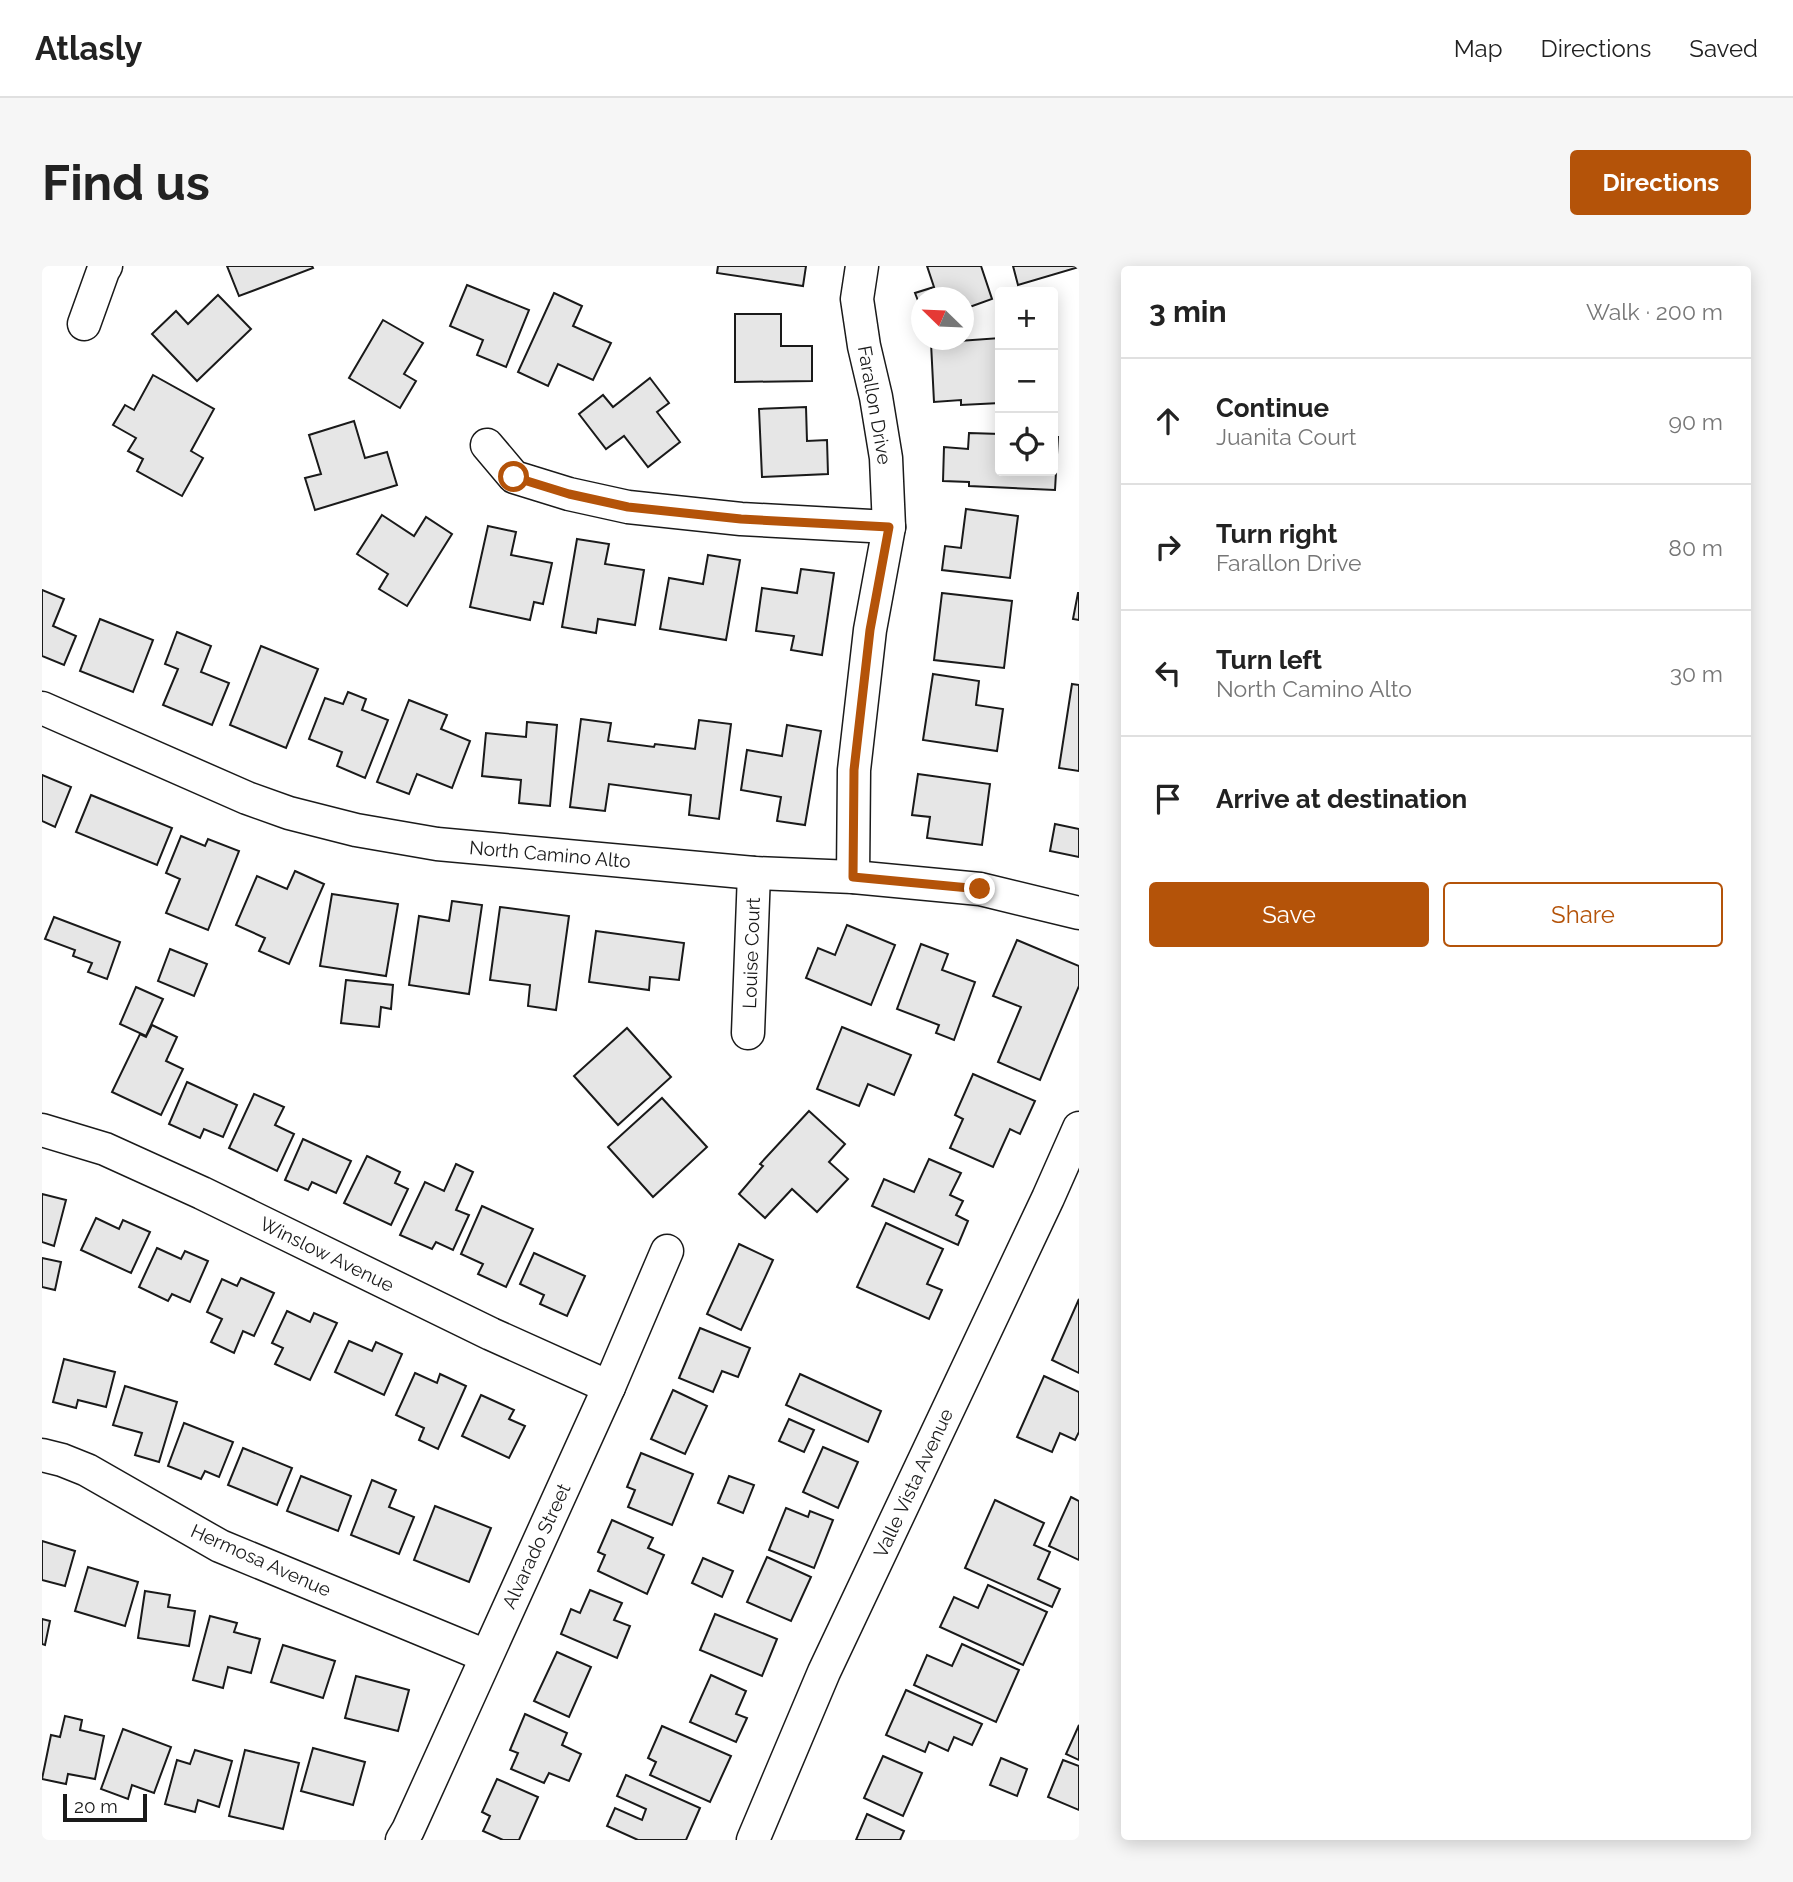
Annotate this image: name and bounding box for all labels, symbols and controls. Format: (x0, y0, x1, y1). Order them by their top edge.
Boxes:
text: Atlasly (35, 29, 142, 68)
text: Map (1454, 34, 1503, 63)
text: Directions (1541, 34, 1651, 63)
text: Saved (1689, 34, 1758, 63)
button: Directions (1570, 150, 1751, 215)
text: Find us (42, 154, 210, 211)
north arrow (911, 287, 974, 350)
map controls (995, 287, 1058, 476)
button: + (995, 287, 1058, 350)
text: 3 min (1149, 294, 1227, 329)
text: Walk · 200 m (1586, 298, 1723, 325)
street label: Farallon Drive (854, 344, 896, 466)
button: − (995, 350, 1058, 413)
text: Continue (1216, 393, 1329, 423)
icon: ahead (1149, 402, 1187, 440)
text: 90 m (1668, 408, 1723, 435)
button: locate (995, 413, 1058, 476)
text: Juanita Court (1216, 423, 1357, 450)
route start (498, 461, 529, 492)
text: Turn right (1216, 519, 1337, 549)
icon: right (1149, 528, 1187, 566)
text: 80 m (1668, 534, 1723, 561)
text: Farallon Drive (1216, 549, 1362, 576)
text: Turn left (1216, 645, 1322, 675)
icon: left (1149, 654, 1187, 692)
text: 30 m (1670, 660, 1723, 687)
text: North Camino Alto (1216, 675, 1412, 702)
icon: arrive (1149, 780, 1187, 818)
text: Arrive at destination (1216, 784, 1467, 814)
street label: North Camino Alto (468, 836, 632, 872)
route end (964, 873, 995, 904)
button: Save (1149, 882, 1429, 947)
button: Share (1443, 882, 1723, 947)
street label: Louise Court (738, 896, 764, 1009)
street label: Winslow Avenue (256, 1212, 398, 1296)
street label: Valle Vista Avenue (869, 1405, 957, 1561)
street label: Alvarado Street (497, 1479, 575, 1612)
street label: Hermosa Avenue (188, 1519, 334, 1601)
scale bar (63, 1791, 147, 1823)
text: 20 m (74, 1795, 118, 1817)

